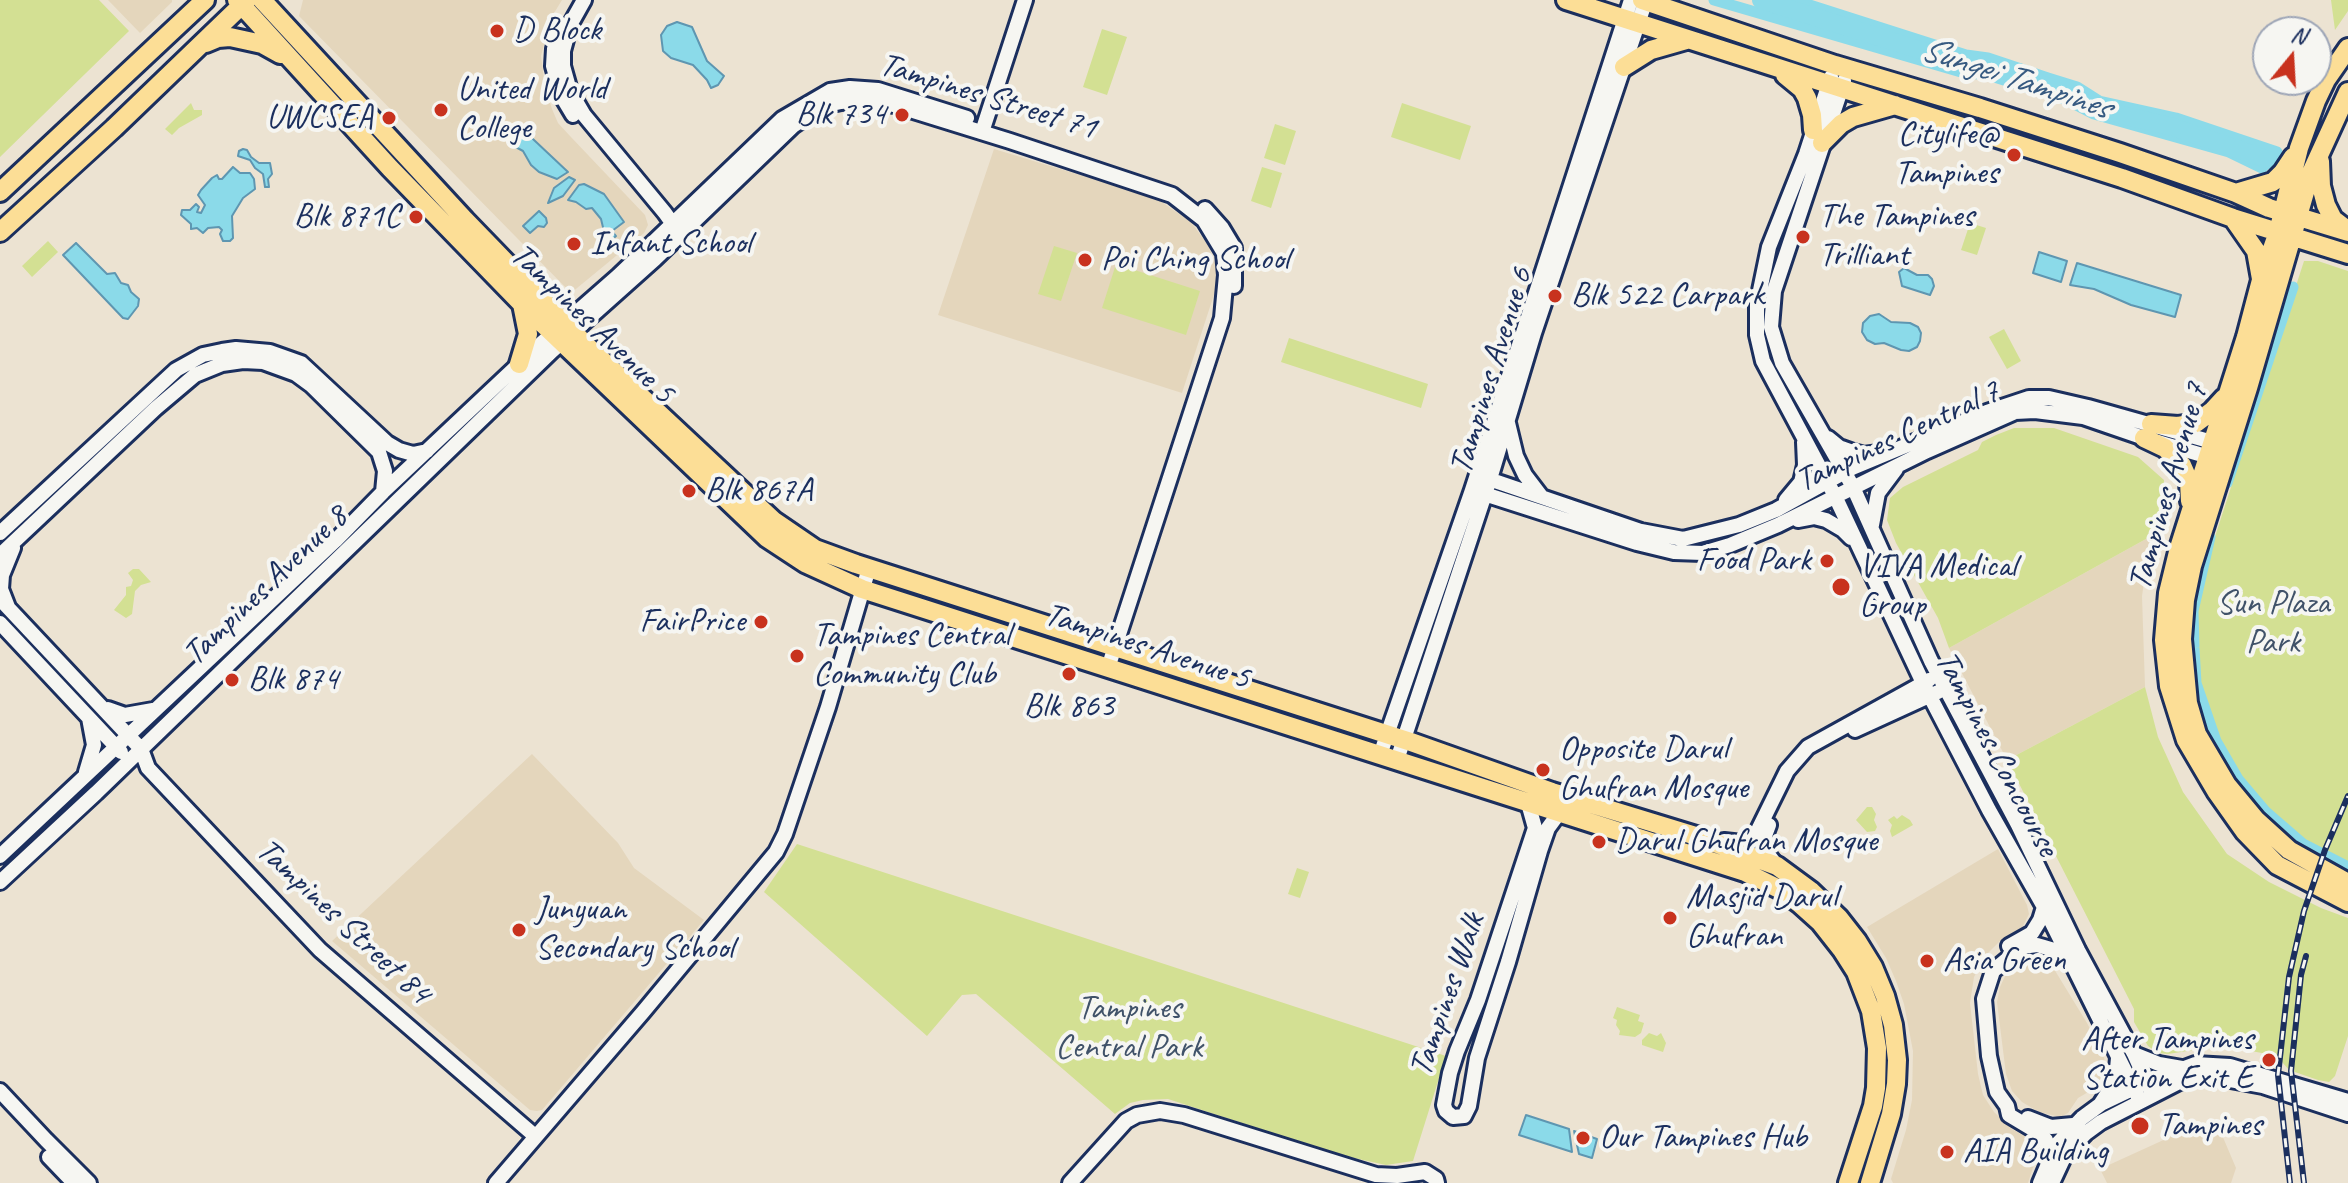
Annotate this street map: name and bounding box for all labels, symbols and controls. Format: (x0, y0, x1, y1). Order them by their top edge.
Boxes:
place label: D Block (513, 11, 601, 51)
north arrow (2252, 16, 2332, 96)
text: N (2288, 20, 2310, 50)
marker: D Block (488, 22, 506, 40)
water label: Sungei Tampines (1915, 28, 2115, 130)
street label: Tampines Street 71 (875, 45, 1101, 149)
place label: United World College (457, 70, 607, 150)
place label: Blk 734 (796, 95, 886, 135)
place label: UWCSEA (266, 98, 373, 138)
marker: United World College (432, 101, 450, 119)
marker: Blk 734 (893, 106, 911, 124)
marker: UWCSEA (380, 109, 398, 127)
place label: Citylife@ Tampines (1894, 115, 1998, 194)
marker: Citylife@ Tampines (2005, 146, 2023, 164)
place label: Blk 871C (294, 197, 400, 237)
place label: The Tampines Trilliant (1819, 197, 1974, 276)
marker: Blk 871C (407, 208, 425, 226)
place label: Infant School (590, 224, 751, 264)
marker: The Tampines Trilliant (1794, 228, 1812, 246)
street label: Tampines Avenue 5 (501, 235, 683, 413)
marker: Infant School (565, 235, 583, 253)
place label: Poi Ching School (1101, 240, 1289, 280)
marker: Poi Ching School (1076, 251, 1094, 269)
street label: Tampines Avenue 6 (1441, 263, 1543, 479)
place label: Blk 522 Carpark (1571, 276, 1764, 316)
marker: Blk 522 Carpark (1546, 287, 1564, 305)
street label: Tampines Central 7 (1789, 372, 2007, 502)
street label: Tampines Avenue 7 (2120, 379, 2218, 595)
place label: Blk 867A (705, 471, 812, 511)
marker: Blk 867A (680, 482, 698, 500)
street label: Tampines Avenue 8 (175, 497, 357, 675)
place label: Food Park (1697, 541, 1811, 581)
place label: VIVA Medical Group (1859, 547, 2016, 626)
marker: Food Park (1818, 552, 1836, 570)
marker: VIVA Medical Group (1830, 576, 1852, 598)
park label: Sun Plaza Park (2216, 584, 2330, 664)
street label: Tampines Avenue 5 (1039, 595, 1255, 699)
place label: FairPrice (639, 602, 745, 642)
marker: FairPrice (752, 613, 770, 631)
place label: Tampines Central Community Club (813, 616, 1010, 696)
street label: Tampines Concourse (1925, 644, 2067, 864)
marker: Tampines Central Community Club (788, 647, 806, 665)
place label: Blk 874 (248, 660, 338, 700)
marker: Blk 863 (1060, 665, 1078, 683)
marker: Blk 874 (223, 671, 241, 689)
place label: Blk 863 (1024, 687, 1114, 727)
place label: Opposite Darul Ghufran Mosque (1559, 730, 1748, 810)
marker: Opposite Darul Ghufran Mosque (1534, 761, 1552, 779)
place label: Darul Ghufran Mosque (1615, 822, 1877, 862)
street label: Tampines Street 84 (247, 830, 439, 1014)
marker: Darul Ghufran Mosque (1590, 833, 1608, 851)
place label: Masjid Darul Ghufran (1686, 878, 1837, 958)
place label: Junyuan Secondary School (535, 890, 734, 970)
street label: Tampines Walk (1401, 908, 1495, 1082)
marker: Masjid Darul Ghufran (1661, 909, 1679, 927)
marker: Junyuan Secondary School (510, 921, 528, 939)
place label: Asia Green (1943, 941, 2066, 981)
marker: Asia Green (1918, 952, 1936, 970)
park label: Tampines Central Park (1055, 989, 1203, 1068)
place label: After Tampines Station Exit E (2081, 1020, 2253, 1100)
marker: After Tampines Station Exit E (2260, 1051, 2278, 1069)
place label: Tampines (2158, 1106, 2262, 1146)
marker: Tampines (2129, 1115, 2151, 1137)
place label: Our Tampines Hub (1599, 1118, 1807, 1158)
marker: Our Tampines Hub (1574, 1129, 1592, 1147)
place label: AIA Building (1963, 1132, 2108, 1172)
marker: AIA Building (1938, 1143, 1956, 1161)

